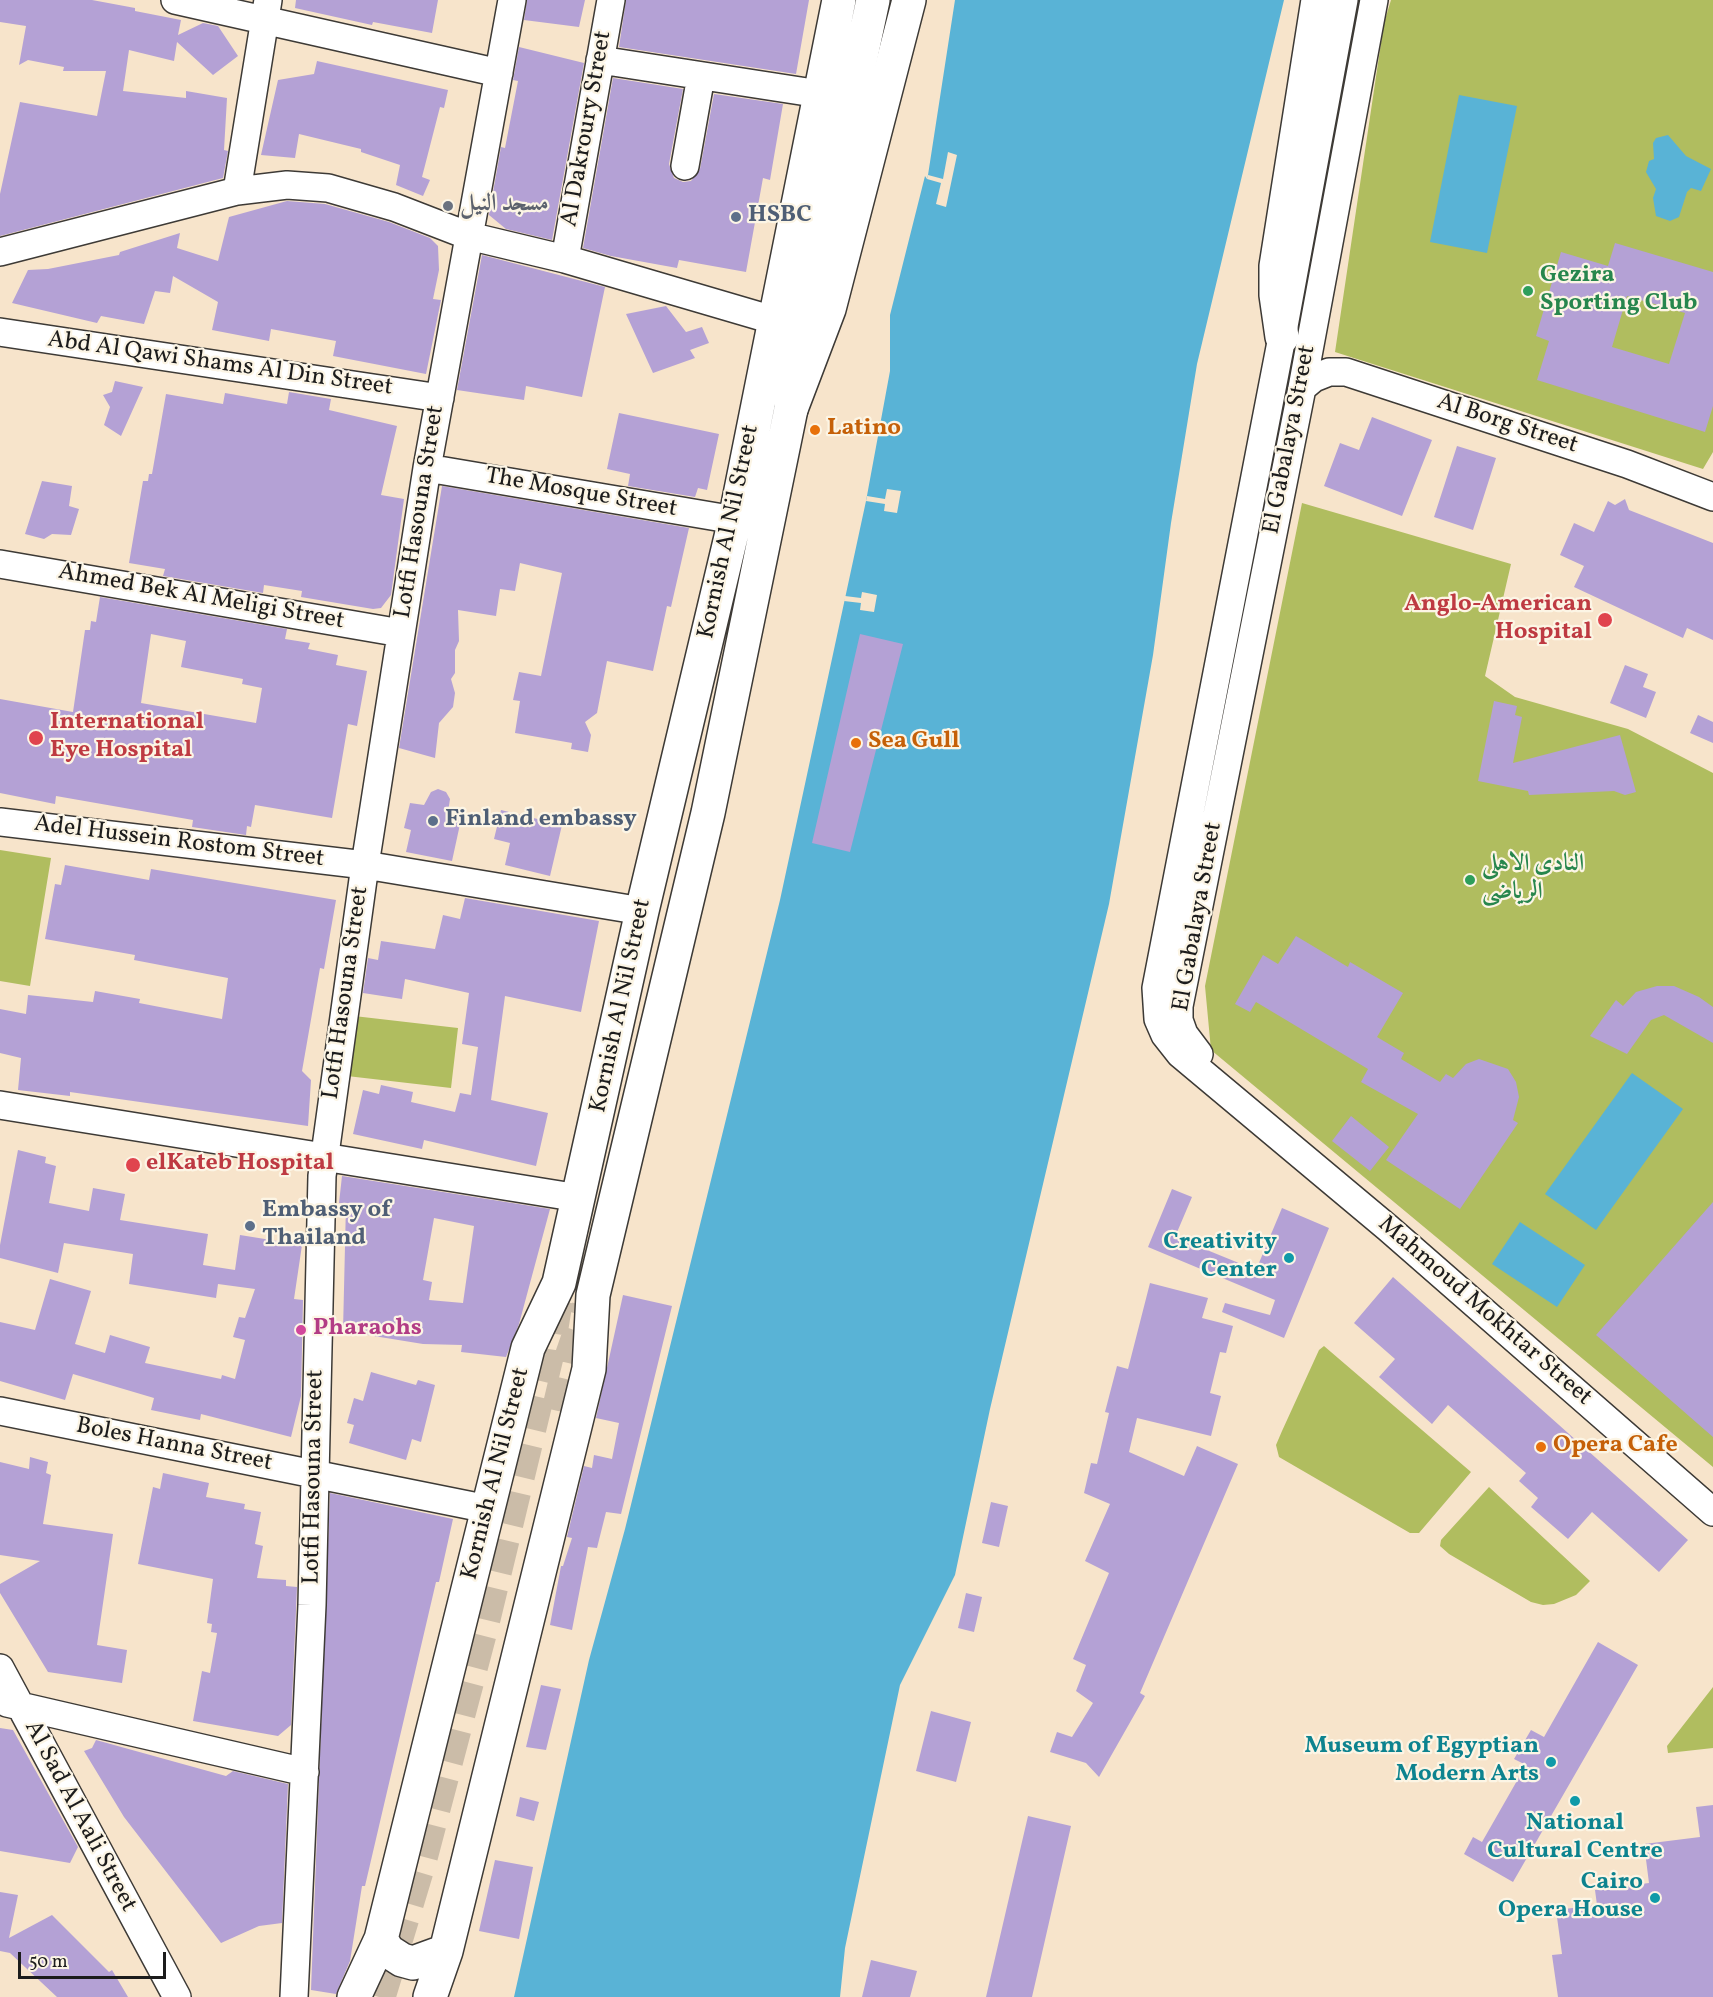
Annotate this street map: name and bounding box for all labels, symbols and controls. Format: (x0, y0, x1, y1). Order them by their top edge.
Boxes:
street label: Al Dakroury Street (557, 29, 619, 229)
place label: مسجد النيل (460, 192, 548, 220)
marker: مسجد النيل (441, 199, 455, 213)
place label: HSBC (748, 203, 812, 231)
marker: HSBC (729, 210, 743, 224)
place label: Gezira Sporting Club (1540, 263, 1697, 319)
marker: Gezira Sporting Club (1521, 284, 1535, 298)
street label: Abd Al Qawi Shams Al Din Street (46, 327, 394, 403)
street label: El Gabalaya Street (1259, 343, 1323, 537)
street label: Al Borg Street (1433, 389, 1581, 461)
street label: Lotfi Hasouna Street (390, 404, 452, 620)
place label: Latino (827, 416, 901, 444)
street label: Kornish Al Nil Street (693, 422, 767, 642)
marker: Latino (808, 423, 822, 437)
street label: The Mosque Street (483, 463, 679, 525)
street label: Ahmed Bek Al Meligi Street (56, 559, 346, 637)
place label: Anglo-American Hospital (1404, 592, 1592, 648)
marker: Anglo-American Hospital (1596, 611, 1614, 629)
place label: International Eye Hospital (50, 710, 204, 766)
marker: International Eye Hospital (27, 729, 45, 747)
place label: Sea Gull (868, 729, 960, 757)
marker: Sea Gull (849, 736, 863, 750)
place label: Finland embassy (445, 807, 637, 835)
street label: Adel Hussein Rostom Street (32, 811, 326, 875)
marker: Finland embassy (426, 814, 440, 828)
street label: El Gabalaya Street (1168, 820, 1230, 1014)
place label: النادى الاهلى الرياضى (1482, 852, 1584, 908)
marker: النادى الاهلى الرياضى (1463, 873, 1477, 887)
street label: Lotfi Hasouna Street (318, 885, 376, 1101)
street label: Kornish Al Nil Street (585, 896, 659, 1116)
place label: elKateb Hospital (146, 1151, 334, 1179)
marker: elKateb Hospital (124, 1156, 142, 1174)
place label: Embassy of Thailand (262, 1198, 391, 1254)
street label: Mahmoud Mokhtar Street (1371, 1211, 1597, 1413)
marker: Embassy of Thailand (243, 1219, 257, 1233)
place label: Creativity Center (1163, 1230, 1277, 1286)
marker: Creativity Center (1282, 1251, 1296, 1265)
place label: Pharaohs (313, 1316, 422, 1344)
marker: Pharaohs (294, 1323, 308, 1337)
street label: Kornish Al Nil Street (457, 1365, 537, 1583)
street label: Lotfi Hasouna Street (299, 1369, 331, 1585)
street label: Boles Hanna Street (73, 1413, 275, 1479)
place label: Opera Cafe (1553, 1433, 1678, 1461)
marker: Opera Cafe (1534, 1440, 1548, 1454)
street label: Al Sad Al Aali Street (16, 1717, 142, 1917)
place label: Museum of Egyptian Modern Arts (1304, 1734, 1539, 1790)
marker: Museum of Egyptian Modern Arts (1544, 1755, 1558, 1769)
marker: National Cultural Centre (1568, 1794, 1582, 1808)
place label: National Cultural Centre (1487, 1811, 1663, 1867)
place label: Cairo Opera House (1498, 1870, 1643, 1926)
marker: Cairo Opera House (1648, 1891, 1662, 1905)
scale bar (21, 1940, 170, 1978)
text: 50 m (29, 1950, 68, 1975)

